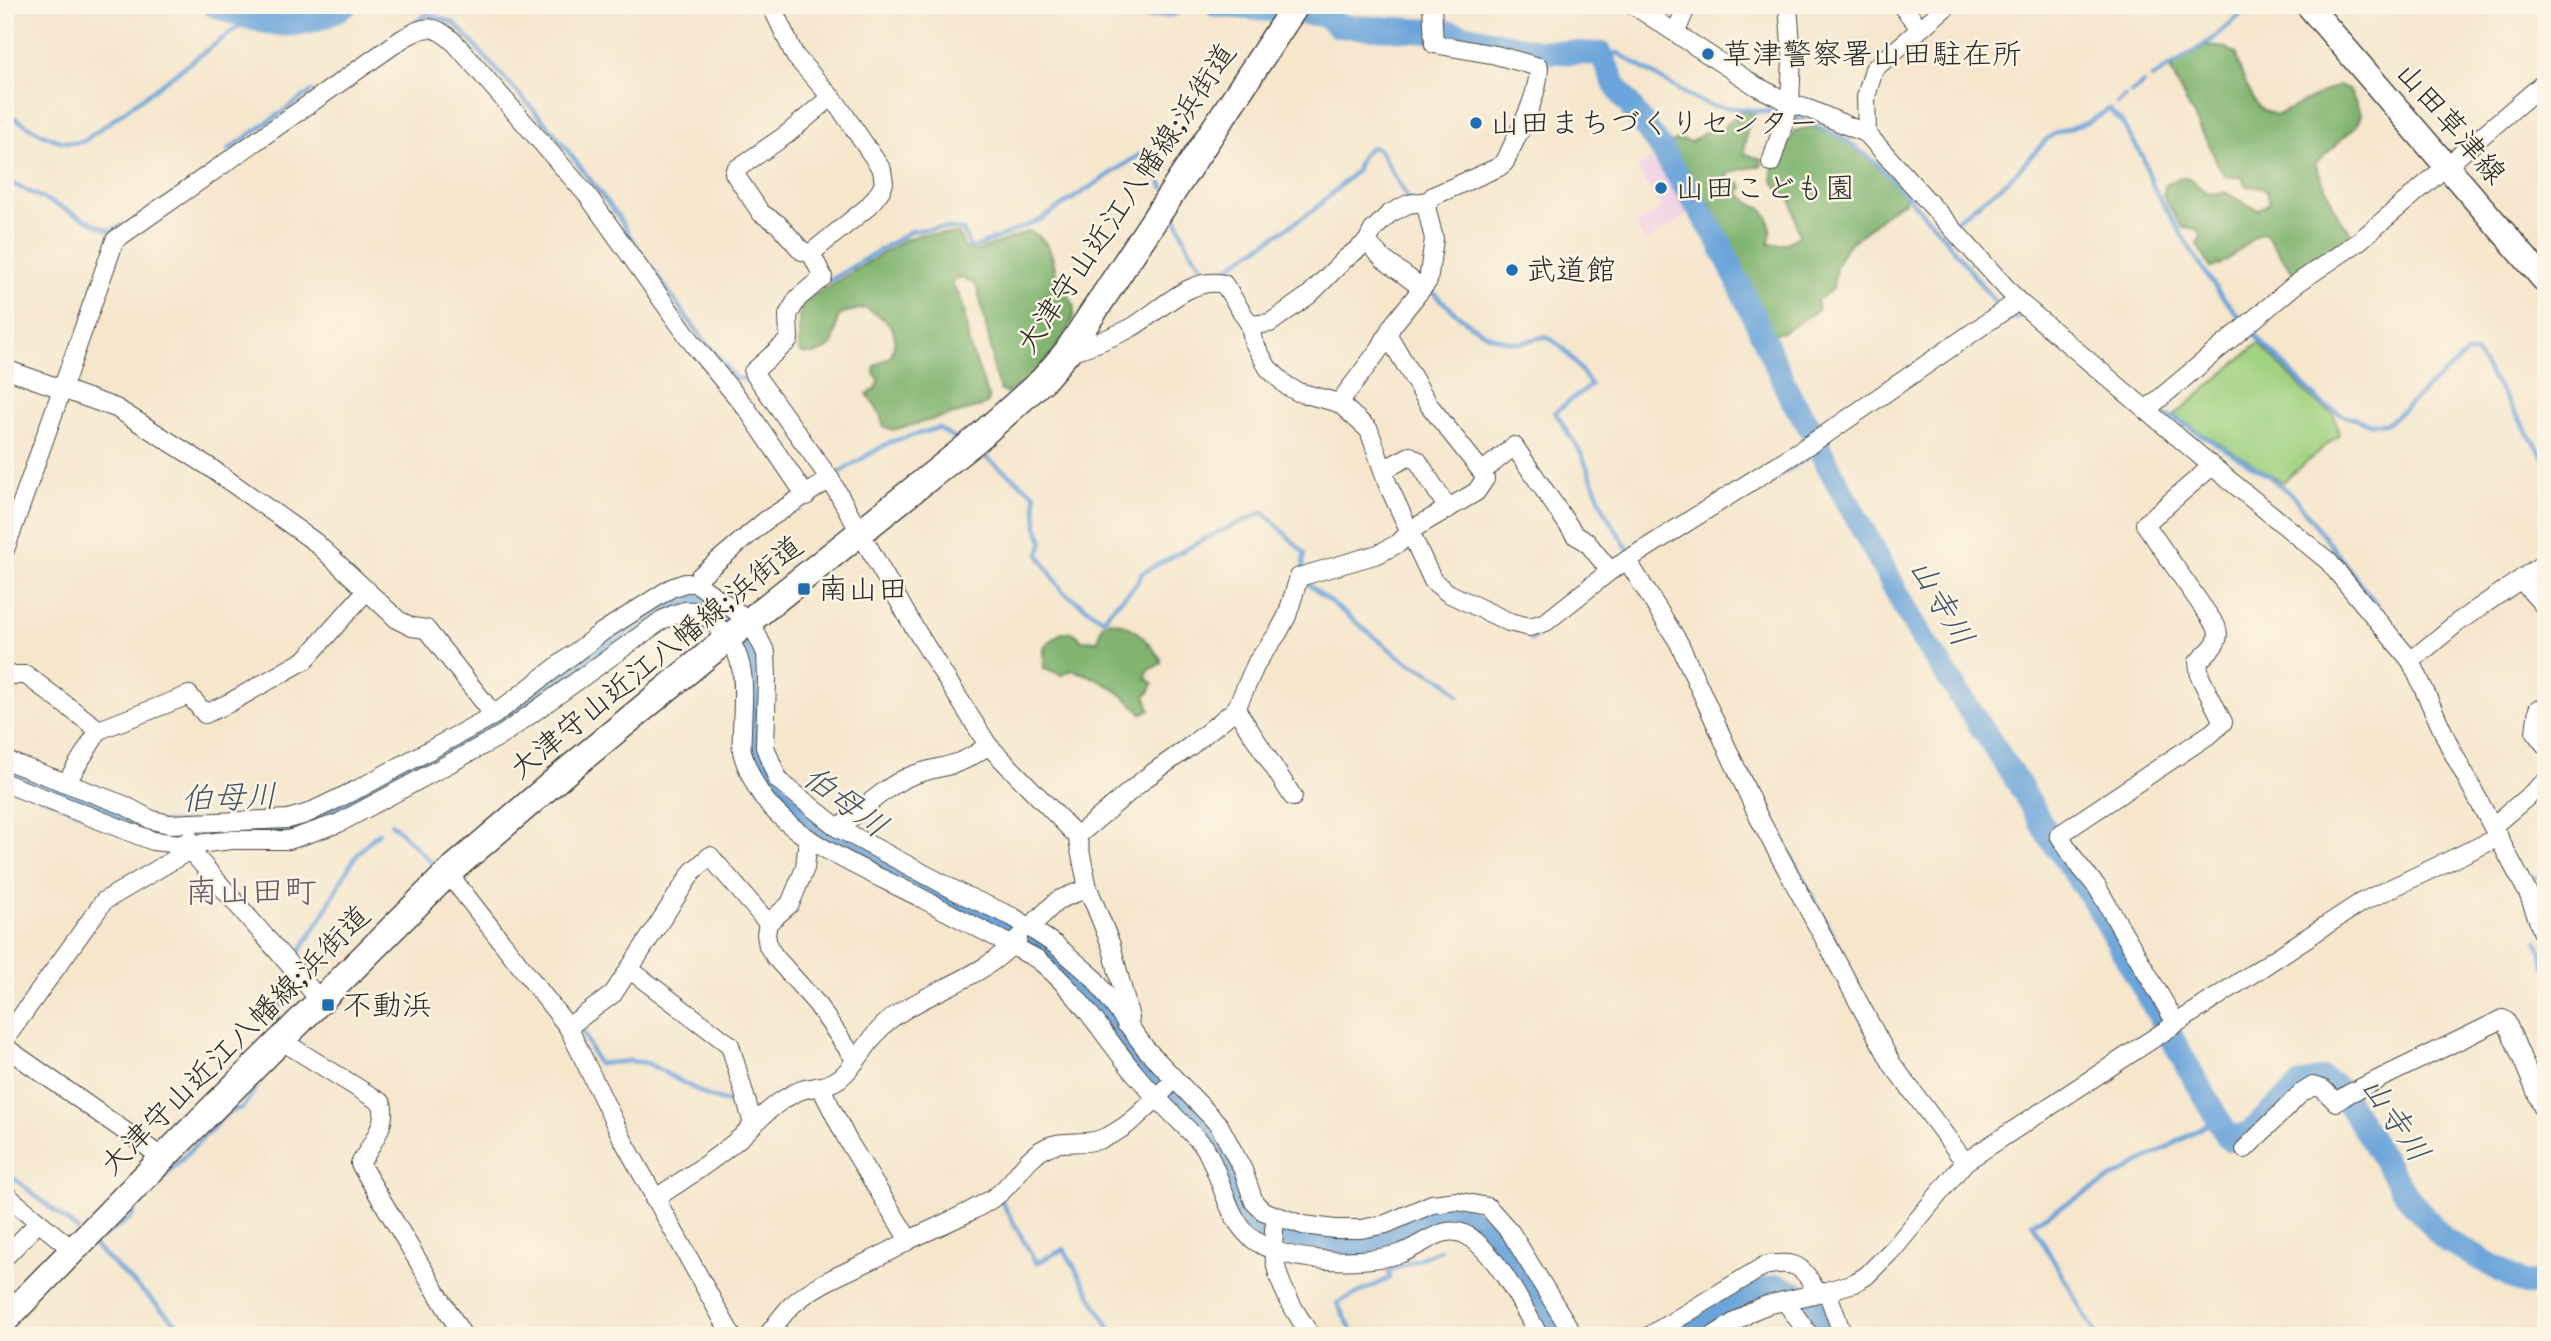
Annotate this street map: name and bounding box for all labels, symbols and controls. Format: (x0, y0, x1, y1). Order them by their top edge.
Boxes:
street label: 大津守山近江八幡線;浜街道 (1007, 35, 1244, 360)
place label: 草津警察署山田駐在所 (1722, 35, 2022, 72)
marker: 草津警察署山田駐在所 (1700, 46, 1716, 62)
street label: 山田草津線 (2388, 54, 2515, 191)
place label: 山田まちづくりセンター (1490, 104, 1819, 141)
marker: 山田まちづくりセンター (1468, 115, 1484, 131)
place label: 山田こども園 (1675, 169, 1855, 206)
marker: 山田こども園 (1653, 180, 1669, 196)
place label: 武道館 (1526, 251, 1616, 288)
marker: 武道館 (1504, 262, 1520, 278)
street label: 大津守山近江八幡線;浜街道 (501, 527, 810, 787)
water label: 山寺川 (1902, 551, 1982, 653)
place label: 南山田 (818, 570, 908, 607)
marker: 南山田 (796, 581, 812, 597)
water label: 伯母川 (796, 757, 896, 845)
water label: 伯母川 (180, 776, 278, 818)
district label: 南山田町 (185, 871, 317, 910)
street label: 大津守山近江八幡線;浜街道 (92, 897, 378, 1183)
place label: 不動浜 (342, 986, 432, 1023)
marker: 不動浜 (320, 997, 336, 1013)
water label: 山寺川 (2353, 1069, 2439, 1169)

